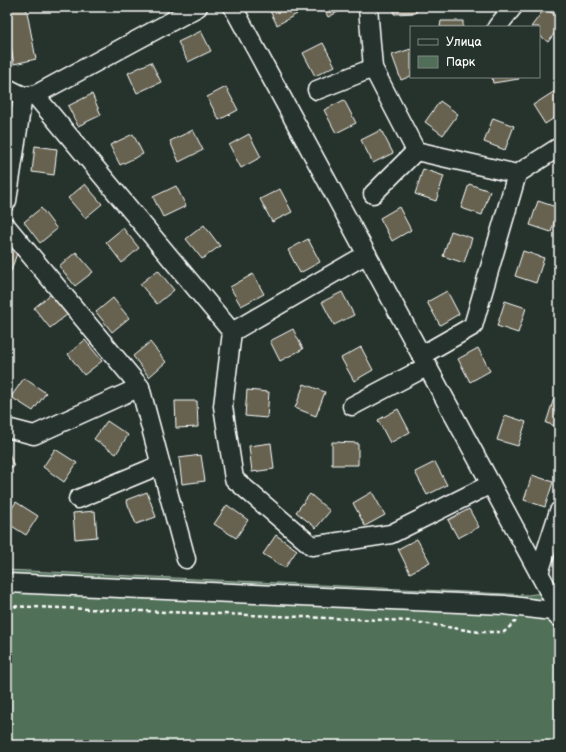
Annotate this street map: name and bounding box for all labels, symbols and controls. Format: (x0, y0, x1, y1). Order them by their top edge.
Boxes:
legend (410, 26, 540, 78)
text: Улица (446, 35, 482, 50)
text: Парк (446, 55, 476, 70)

